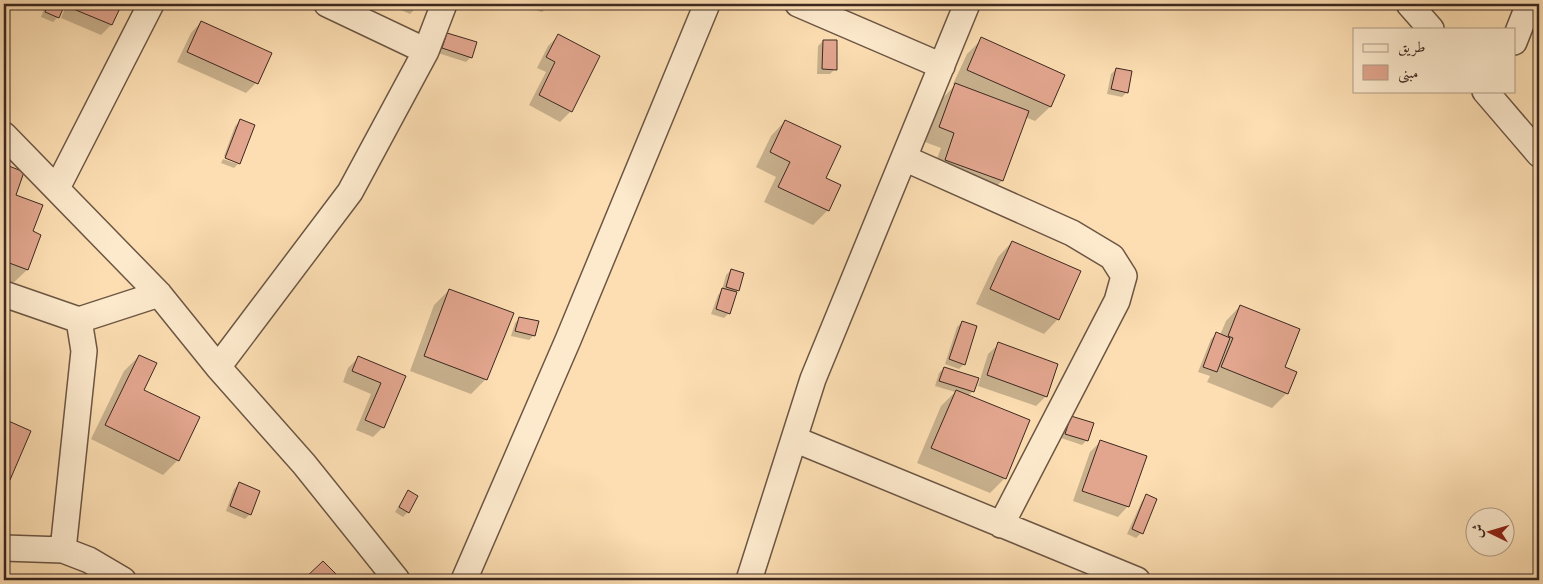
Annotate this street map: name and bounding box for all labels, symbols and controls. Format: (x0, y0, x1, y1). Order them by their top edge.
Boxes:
legend (1353, 28, 1516, 92)
text: طريق (1398, 38, 1425, 57)
text: مبنى (1398, 64, 1418, 84)
north arrow (1466, 506, 1516, 556)
text: ش (1468, 523, 1487, 539)

